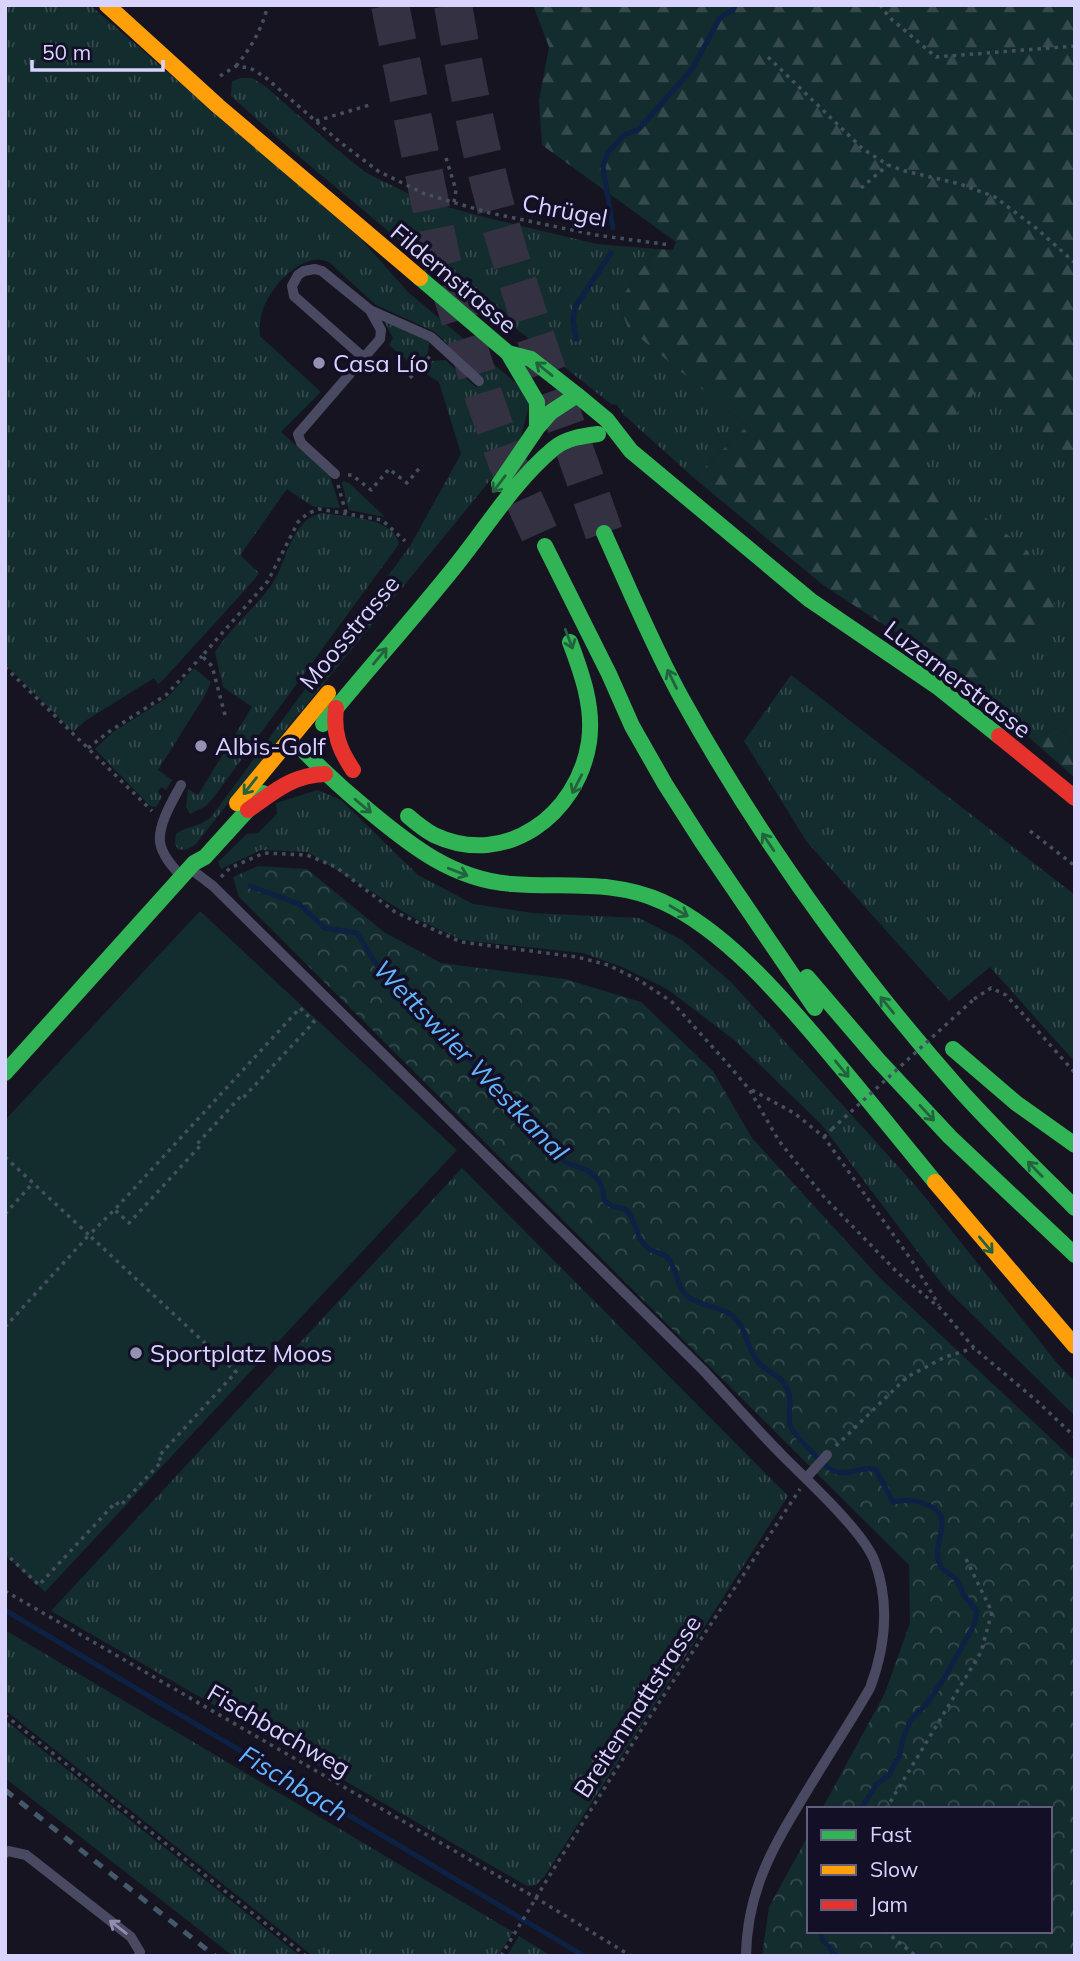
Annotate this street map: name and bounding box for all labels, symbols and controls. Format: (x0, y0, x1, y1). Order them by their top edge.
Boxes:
scale bar (32, 28, 163, 72)
text: 50 m (42, 39, 91, 65)
street label: Chrügel (520, 187, 610, 233)
street label: Fildernstrasse (385, 217, 523, 339)
place label: Casa Lío (333, 348, 429, 378)
marker: Casa Lío (311, 355, 327, 371)
one-way arrow (536, 361, 554, 377)
one-way arrow (492, 474, 506, 493)
street label: Moosstrasse (293, 569, 405, 695)
street label: Luzernerstrasse (879, 614, 1037, 744)
one-way arrow (563, 627, 576, 649)
one-way arrow (372, 647, 388, 665)
one-way arrow (665, 669, 679, 690)
place label: Albis-Golf (215, 731, 327, 761)
marker: Albis-Golf (193, 738, 209, 754)
one-way arrow (569, 773, 583, 794)
one-way arrow (243, 776, 258, 795)
one-way arrow (353, 798, 371, 813)
one-way arrow (760, 833, 775, 852)
one-way arrow (447, 867, 469, 880)
one-way arrow (668, 905, 689, 918)
water label: Wettswiler Westkanal (367, 953, 576, 1168)
one-way arrow (880, 996, 895, 1014)
one-way arrow (834, 1059, 850, 1077)
one-way arrow (919, 1104, 936, 1121)
one-way arrow (1027, 1161, 1044, 1178)
one-way arrow (978, 1235, 994, 1253)
place label: Sportplatz Moos (150, 1338, 332, 1368)
marker: Sportplatz Moos (128, 1345, 144, 1361)
street label: Breitenmattstrasse (567, 1609, 707, 1803)
street label: Fischbachweg (203, 1678, 355, 1782)
water label: Fischbach (234, 1738, 354, 1828)
legend (807, 1807, 1052, 1933)
text: Fast (870, 1821, 912, 1847)
text: Slow (870, 1856, 918, 1882)
text: Jam (870, 1891, 908, 1917)
one-way arrow (109, 1919, 127, 1934)

